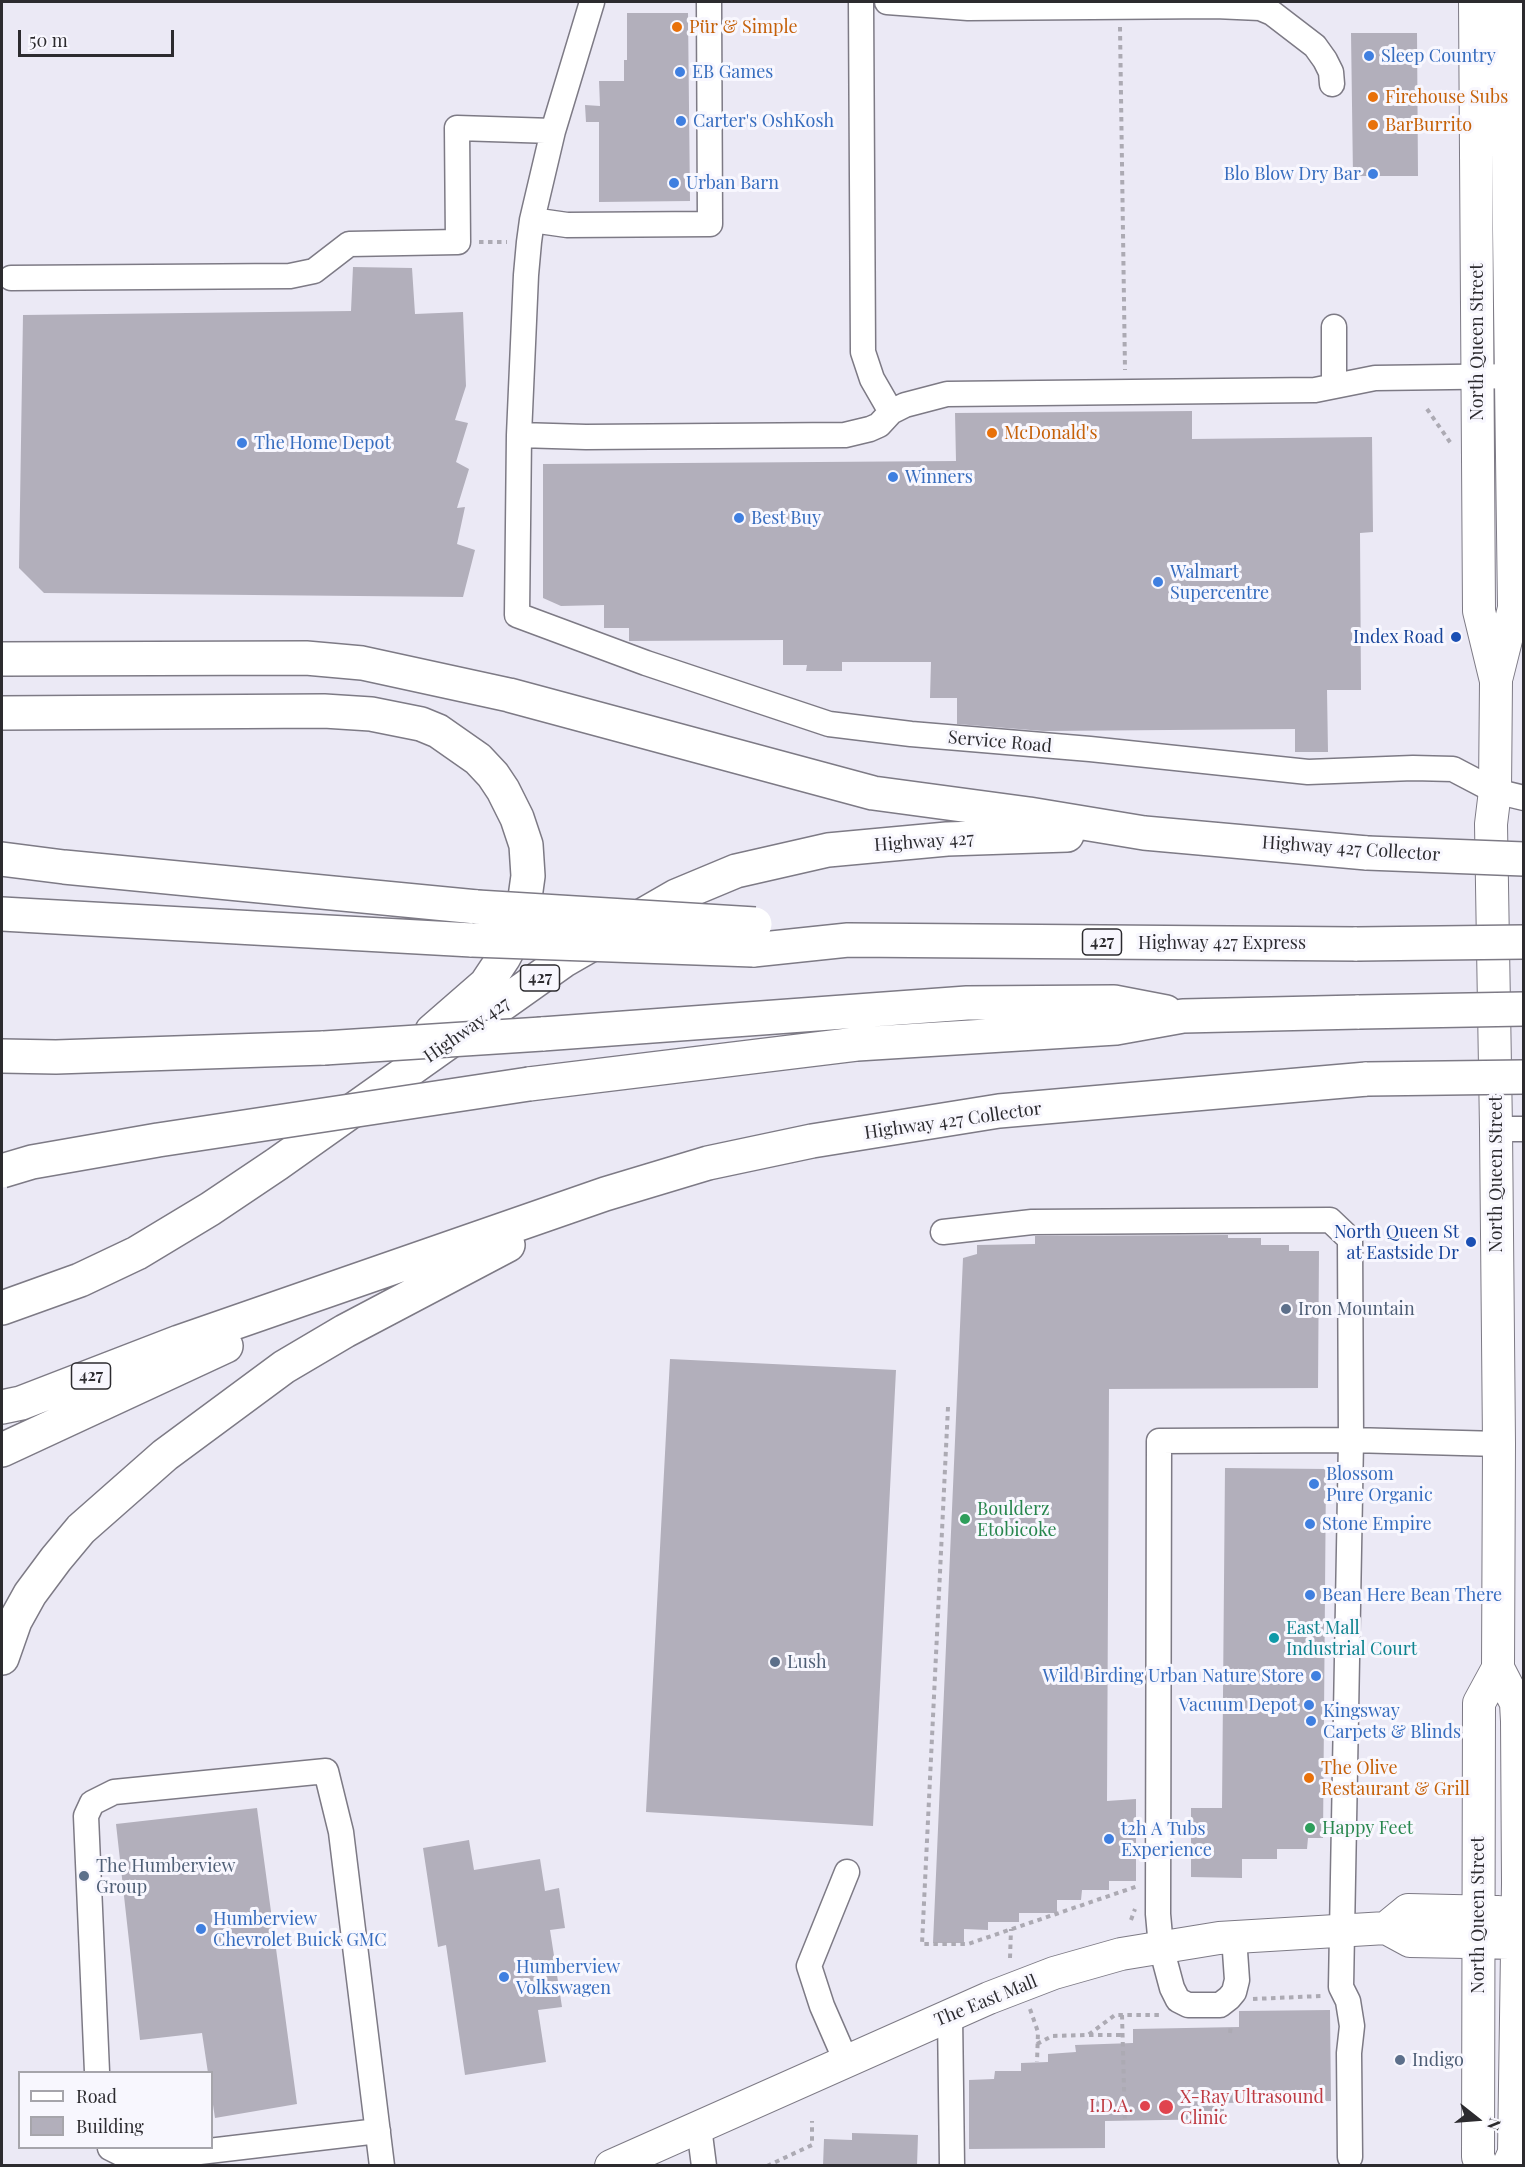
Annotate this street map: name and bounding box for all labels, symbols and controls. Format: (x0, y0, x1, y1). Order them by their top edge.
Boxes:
place label: Pür & Simple (689, 16, 798, 38)
scale bar (21, 18, 177, 56)
marker: Pür & Simple (670, 20, 684, 34)
text: 50 m (29, 28, 68, 52)
place label: Sleep Country (1381, 45, 1496, 67)
marker: Sleep Country (1362, 49, 1376, 63)
place label: EB Games (692, 61, 773, 83)
marker: EB Games (673, 65, 687, 79)
place label: Firehouse Subs (1385, 86, 1508, 108)
marker: Firehouse Subs (1366, 90, 1380, 104)
place label: Carter's OshKosh (693, 110, 834, 132)
marker: Carter's OshKosh (674, 114, 688, 128)
place label: BarBurrito (1385, 114, 1472, 136)
marker: BarBurrito (1366, 118, 1380, 132)
place label: Blo Blow Dry Bar (1224, 163, 1361, 185)
marker: Blo Blow Dry Bar (1366, 167, 1380, 181)
place label: Urban Barn (686, 172, 779, 194)
marker: Urban Barn (667, 176, 681, 190)
street label: North Queen Street (1466, 263, 1488, 421)
place label: McDonald's (1004, 422, 1098, 444)
marker: McDonald's (985, 426, 999, 440)
place label: The Home Depot (254, 432, 391, 454)
marker: The Home Depot (235, 436, 249, 450)
place label: Winners (905, 466, 973, 488)
marker: Winners (886, 470, 900, 484)
place label: Best Buy (751, 507, 821, 529)
marker: Best Buy (732, 511, 746, 525)
place label: Walmart Supercentre (1170, 561, 1269, 604)
marker: Walmart Supercentre (1151, 575, 1165, 589)
place label: Index Road (1353, 626, 1444, 648)
marker: Index Road (1449, 630, 1463, 644)
street label: Service Road (947, 727, 1053, 757)
street label: Highway 427 (873, 828, 975, 856)
street label: Highway 427 Collector (1261, 832, 1441, 866)
road number: 427 (1082, 929, 1122, 955)
street label: Highway 427 Express (1138, 932, 1306, 954)
road number: 427 (520, 965, 560, 991)
street label: Highway 427 (420, 993, 514, 1067)
street label: North Queen Street (1485, 1095, 1507, 1253)
street label: Highway 427 Collector (863, 1098, 1043, 1144)
place label: North Queen St at Eastside Dr (1334, 1221, 1459, 1264)
marker: North Queen St at Eastside Dr (1464, 1235, 1478, 1249)
place label: Iron Mountain (1298, 1298, 1415, 1320)
marker: Iron Mountain (1279, 1302, 1293, 1316)
road number: 427 (72, 1363, 110, 1389)
place label: Blossom Pure Organic (1326, 1463, 1433, 1506)
marker: Blossom Pure Organic (1307, 1477, 1321, 1491)
place label: Boulderz Etobicoke (977, 1498, 1057, 1540)
marker: Boulderz Etobicoke (958, 1512, 972, 1526)
place label: Stone Empire (1322, 1513, 1432, 1535)
marker: Stone Empire (1303, 1517, 1317, 1531)
place label: Bean Here Bean There (1322, 1584, 1502, 1606)
marker: Bean Here Bean There (1303, 1588, 1317, 1602)
place label: East Mall Industrial Court (1286, 1617, 1417, 1660)
marker: East Mall Industrial Court (1267, 1631, 1281, 1645)
place label: Lush (787, 1651, 827, 1673)
marker: Lush (768, 1655, 782, 1669)
place label: Wild Birding Urban Nature Store (1043, 1665, 1304, 1687)
marker: Wild Birding Urban Nature Store (1309, 1669, 1323, 1683)
place label: Vacuum Depot (1179, 1694, 1297, 1716)
marker: Vacuum Depot (1302, 1698, 1316, 1712)
place label: Kingsway Carpets & Blinds (1323, 1700, 1461, 1742)
marker: Kingsway Carpets & Blinds (1304, 1714, 1318, 1728)
place label: The Olive Restaurant & Grill (1321, 1757, 1470, 1800)
marker: The Olive Restaurant & Grill (1302, 1771, 1316, 1785)
place label: Happy Feet (1322, 1817, 1413, 1839)
place label: t2h A Tubs Experience (1121, 1818, 1212, 1860)
marker: Happy Feet (1303, 1821, 1317, 1835)
marker: t2h A Tubs Experience (1102, 1832, 1116, 1846)
street label: North Queen Street (1467, 1836, 1489, 1994)
place label: The Humberview Group (96, 1855, 235, 1898)
marker: The Humberview Group (77, 1869, 91, 1883)
place label: Humberview Chevrolet Buick GMC (213, 1908, 387, 1950)
marker: Humberview Chevrolet Buick GMC (194, 1922, 208, 1936)
place label: Humberview Volkswagen (516, 1956, 620, 1998)
marker: Humberview Volkswagen (497, 1970, 511, 1984)
street label: The East Mall (931, 1971, 1041, 2031)
place label: Indigo (1412, 2049, 1464, 2071)
marker: Indigo (1393, 2053, 1407, 2067)
legend (18, 2071, 213, 2149)
text: Road (76, 2084, 117, 2108)
place label: X-Ray Ultrasound Clinic (1180, 2086, 1324, 2128)
north arrow (1447, 2089, 1507, 2149)
place label: I.D.A. (1089, 2095, 1133, 2117)
marker: X-Ray Ultrasound Clinic (1157, 2098, 1175, 2116)
marker: I.D.A. (1138, 2099, 1152, 2113)
text: Building (76, 2114, 144, 2138)
text: N (1483, 2116, 1506, 2133)

